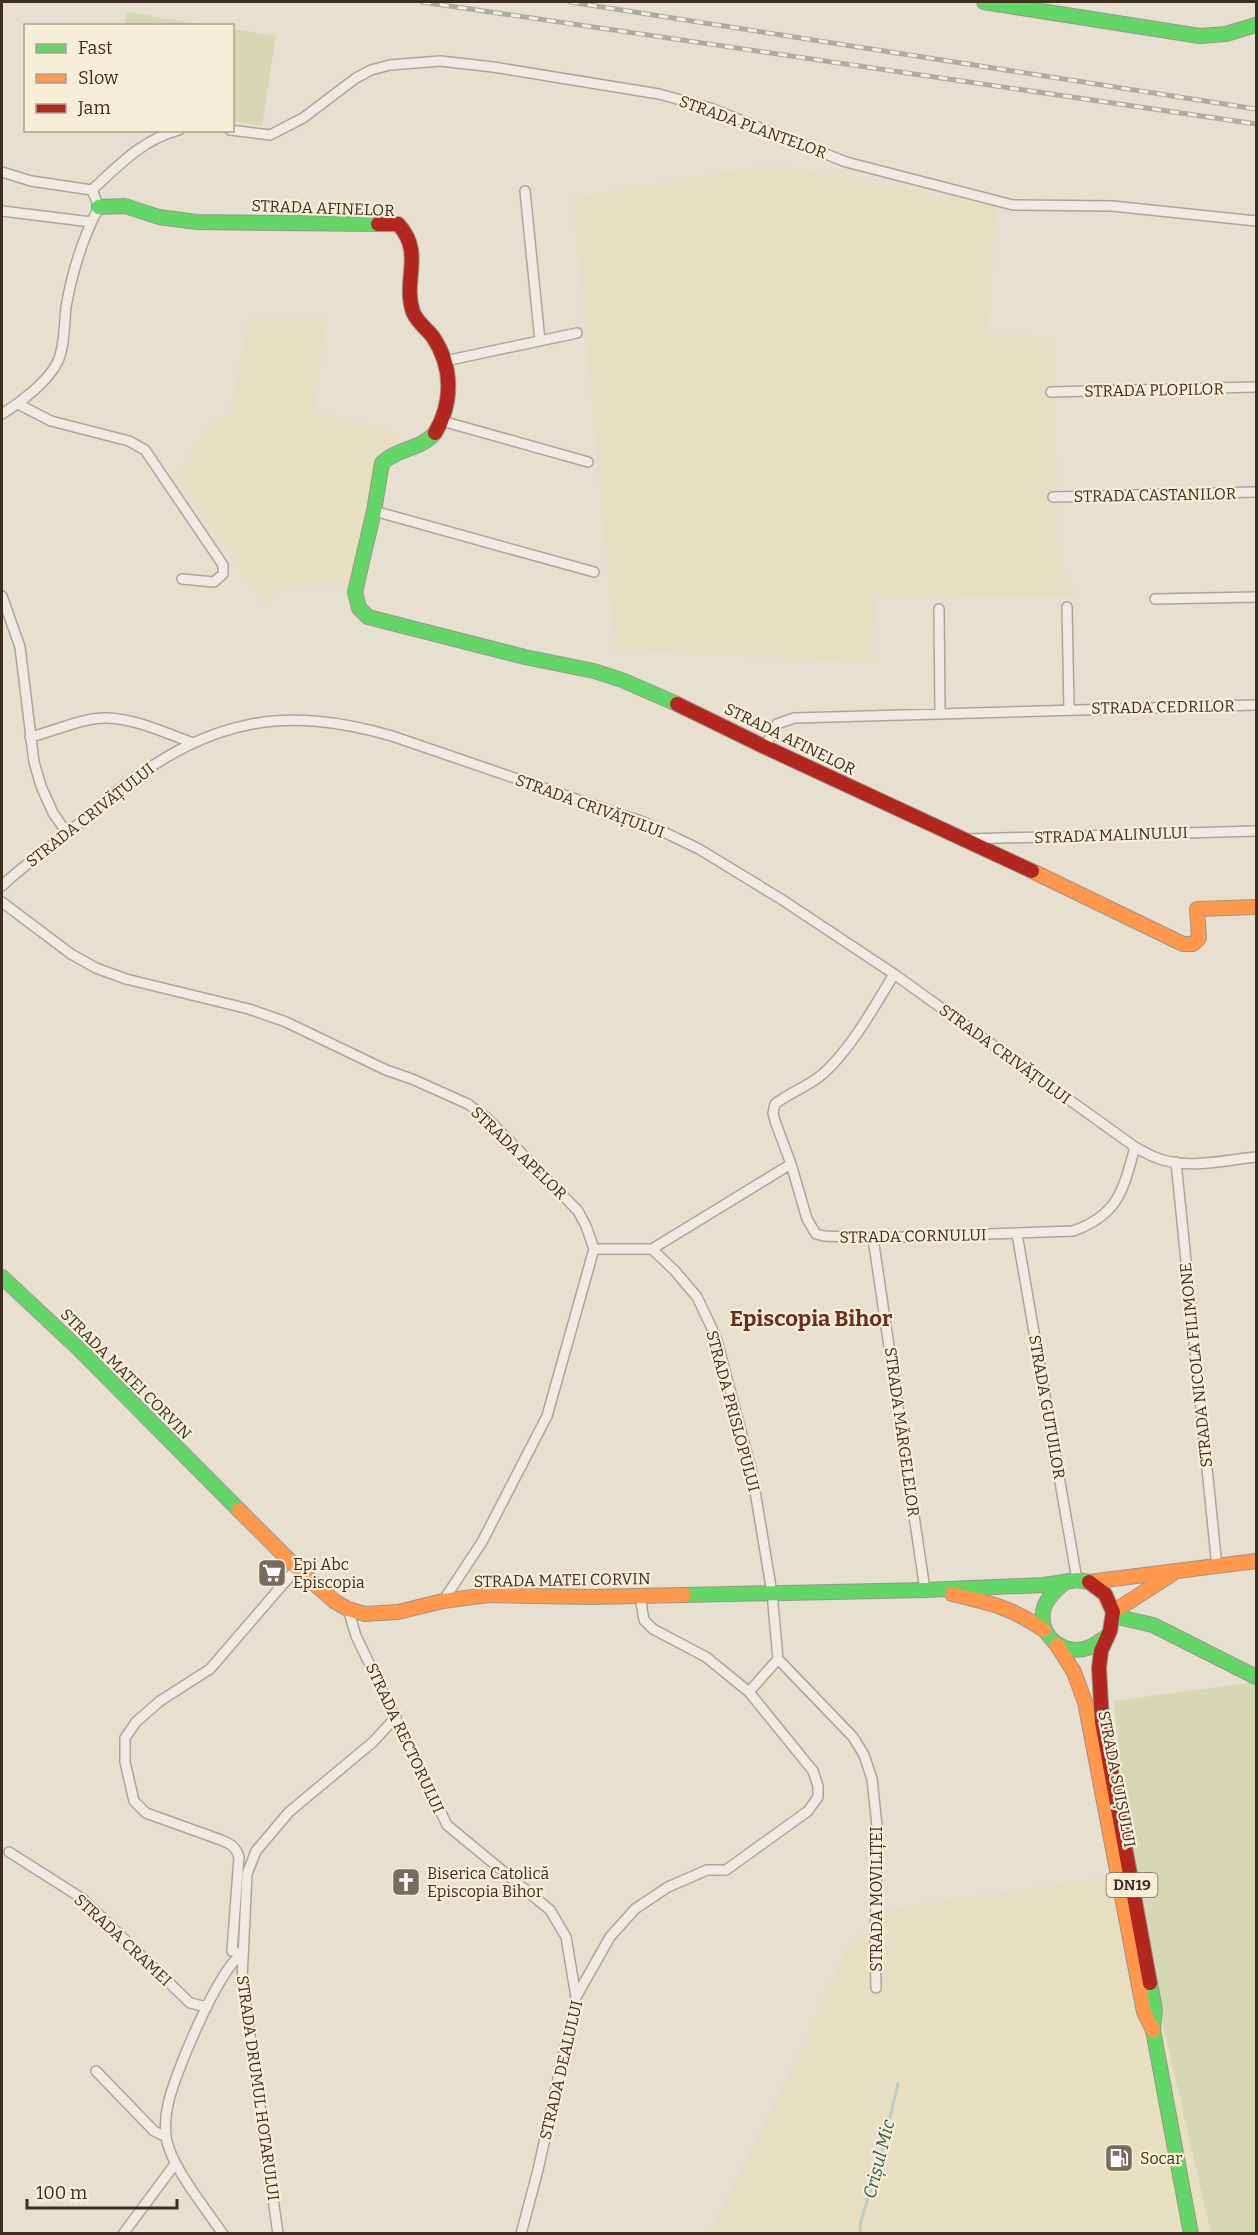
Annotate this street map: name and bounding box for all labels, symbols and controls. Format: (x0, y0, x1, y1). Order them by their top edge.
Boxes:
legend (24, 24, 234, 132)
text: Fast (78, 37, 113, 59)
text: Slow (78, 67, 119, 89)
street label: STRADA PLANTELOR (677, 91, 830, 163)
text: Jam (77, 97, 111, 119)
street label: STRADA AFINELOR (251, 196, 395, 220)
street label: STRADA PLOPILOR (1084, 379, 1224, 401)
street label: STRADA CASTANILOR (1074, 484, 1237, 506)
street label: STRADA CEDRILOR (1091, 696, 1235, 718)
street label: STRADA AFINELOR (721, 699, 859, 779)
street label: STRADA CRIVĂȚULUI (22, 758, 158, 872)
street label: STRADA CRIVĂȚULUI (512, 769, 668, 843)
street label: STRADA MALINULUI (1034, 823, 1188, 847)
street label: STRADA CRIVĂȚULUI (935, 999, 1075, 1109)
street label: STRADA APELOR (467, 1103, 571, 1204)
street label: STRADA CORNULUI (839, 1225, 987, 1247)
street label: STRADA NICOLA FILIMONE (1176, 1262, 1216, 1468)
street label: STRADA MATEI CORVIN (57, 1305, 196, 1444)
district label: Episcopia Bihor (730, 1305, 893, 1332)
street label: STRADA PRISLOPULUI (702, 1328, 764, 1494)
street label: STRADA GUTUILOR (1025, 1333, 1069, 1481)
street label: STRADA MĂRGELELOR (881, 1346, 924, 1518)
place label: Epi Abc Episcopia (293, 1555, 365, 1592)
supermarket icon: Epi Abc Episcopia (256, 1557, 288, 1589)
street label: STRADA MATEI CORVIN (473, 1569, 651, 1591)
street label: STRADA RECTORULUI (362, 1660, 448, 1816)
street label: STRADA SUIȘULUI (1093, 1709, 1140, 1849)
street label: STRADA MOVILIȚEI (867, 1826, 887, 1972)
place label: Biserica Catolică Episcopia Bihor (427, 1864, 549, 1901)
church icon: Biserica Catolică Episcopia Bihor (390, 1866, 422, 1898)
road number: DN19 (1106, 1873, 1158, 1897)
street label: STRADA CRAMEI (70, 1890, 176, 1990)
street label: STRADA DRUMUL HOTARULUI (233, 1974, 283, 2202)
street label: STRADA DEALULUI (536, 1998, 586, 2142)
water label: Crișul Mic (859, 2117, 900, 2201)
fuel station icon: Socar (1103, 2142, 1135, 2174)
place label: Socar (1140, 2149, 1182, 2168)
scale bar (27, 2172, 177, 2210)
text: 100 m (36, 2182, 87, 2204)

